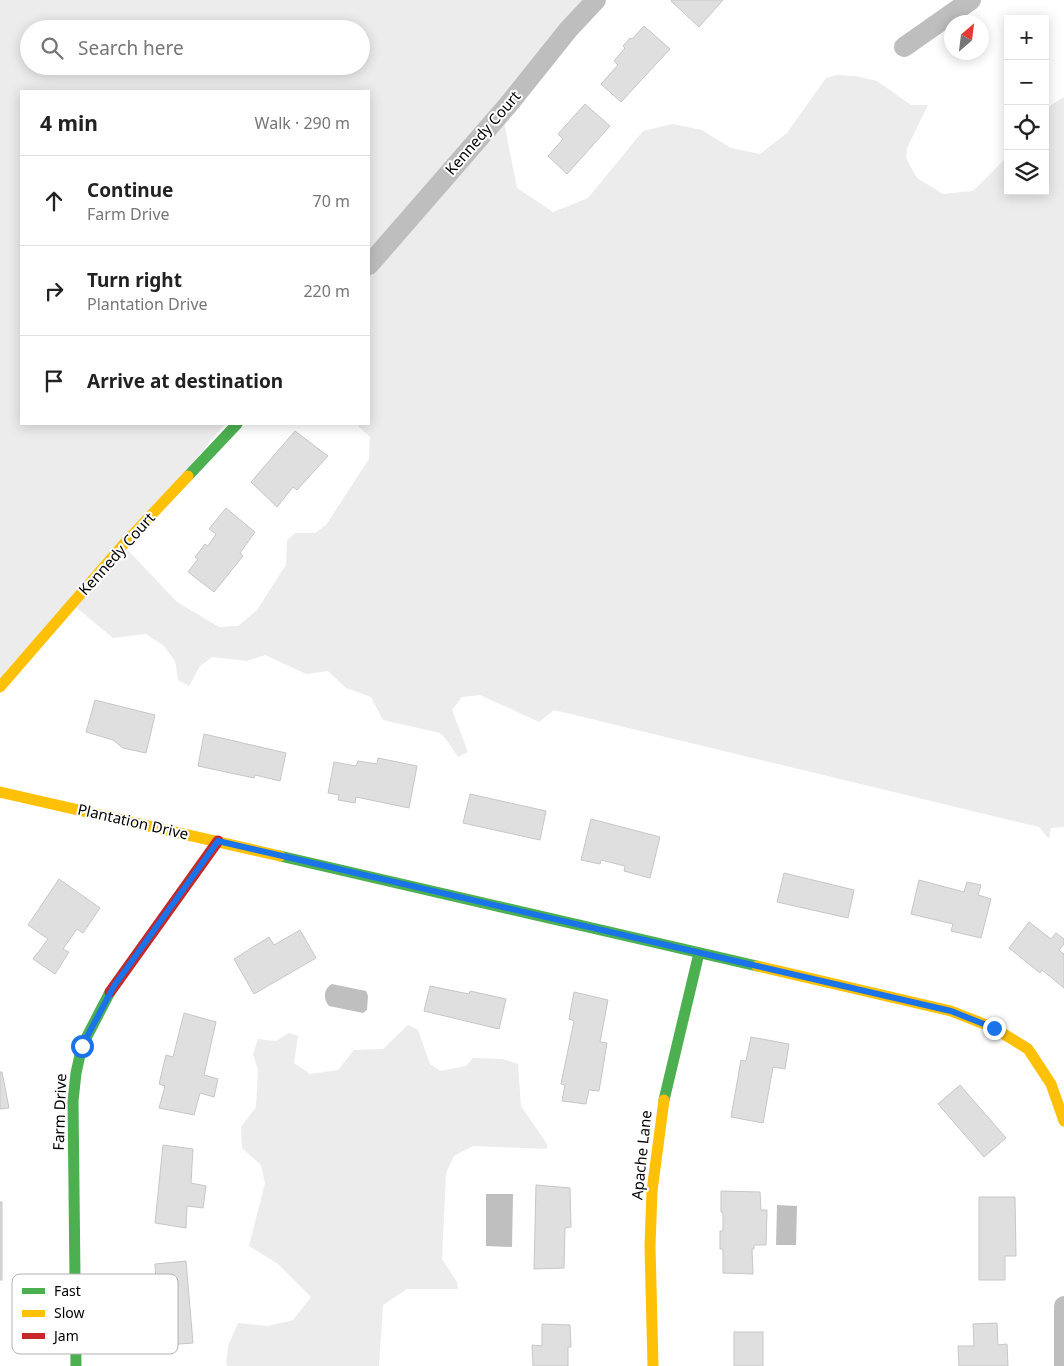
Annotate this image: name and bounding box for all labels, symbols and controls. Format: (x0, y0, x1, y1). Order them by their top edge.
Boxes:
north arrow (944, 15, 989, 60)
map controls (1004, 15, 1049, 195)
button: + (1004, 15, 1049, 60)
search box (20, 20, 370, 75)
icon: search (38, 34, 66, 62)
text: Search here (78, 35, 184, 61)
button: − (1004, 60, 1049, 105)
street label: Kennedy Court (440, 86, 525, 179)
button: locate (1004, 105, 1049, 150)
text: 4 min (40, 109, 98, 137)
text: Walk · 290 m (255, 112, 350, 134)
button: layers (1004, 150, 1049, 195)
text: Continue (87, 177, 173, 203)
icon: ahead (40, 187, 68, 215)
text: 70 m (313, 190, 350, 212)
text: Farm Drive (87, 203, 170, 225)
text: Turn right (87, 267, 182, 293)
icon: right (40, 277, 68, 305)
text: 220 m (303, 280, 350, 302)
text: Plantation Drive (87, 293, 208, 315)
icon: arrive (40, 367, 68, 395)
text: Arrive at destination (87, 368, 283, 394)
street label: Kennedy Court (74, 507, 159, 599)
street label: Plantation Drive (76, 799, 191, 843)
route end (983, 1017, 1006, 1040)
route start (71, 1035, 94, 1058)
street label: Farm Drive (48, 1073, 70, 1151)
street label: Apache Lane (626, 1109, 656, 1201)
legend (12, 1274, 178, 1354)
text: Fast (54, 1281, 81, 1300)
text: Slow (54, 1303, 85, 1322)
text: Jam (52, 1326, 79, 1345)

